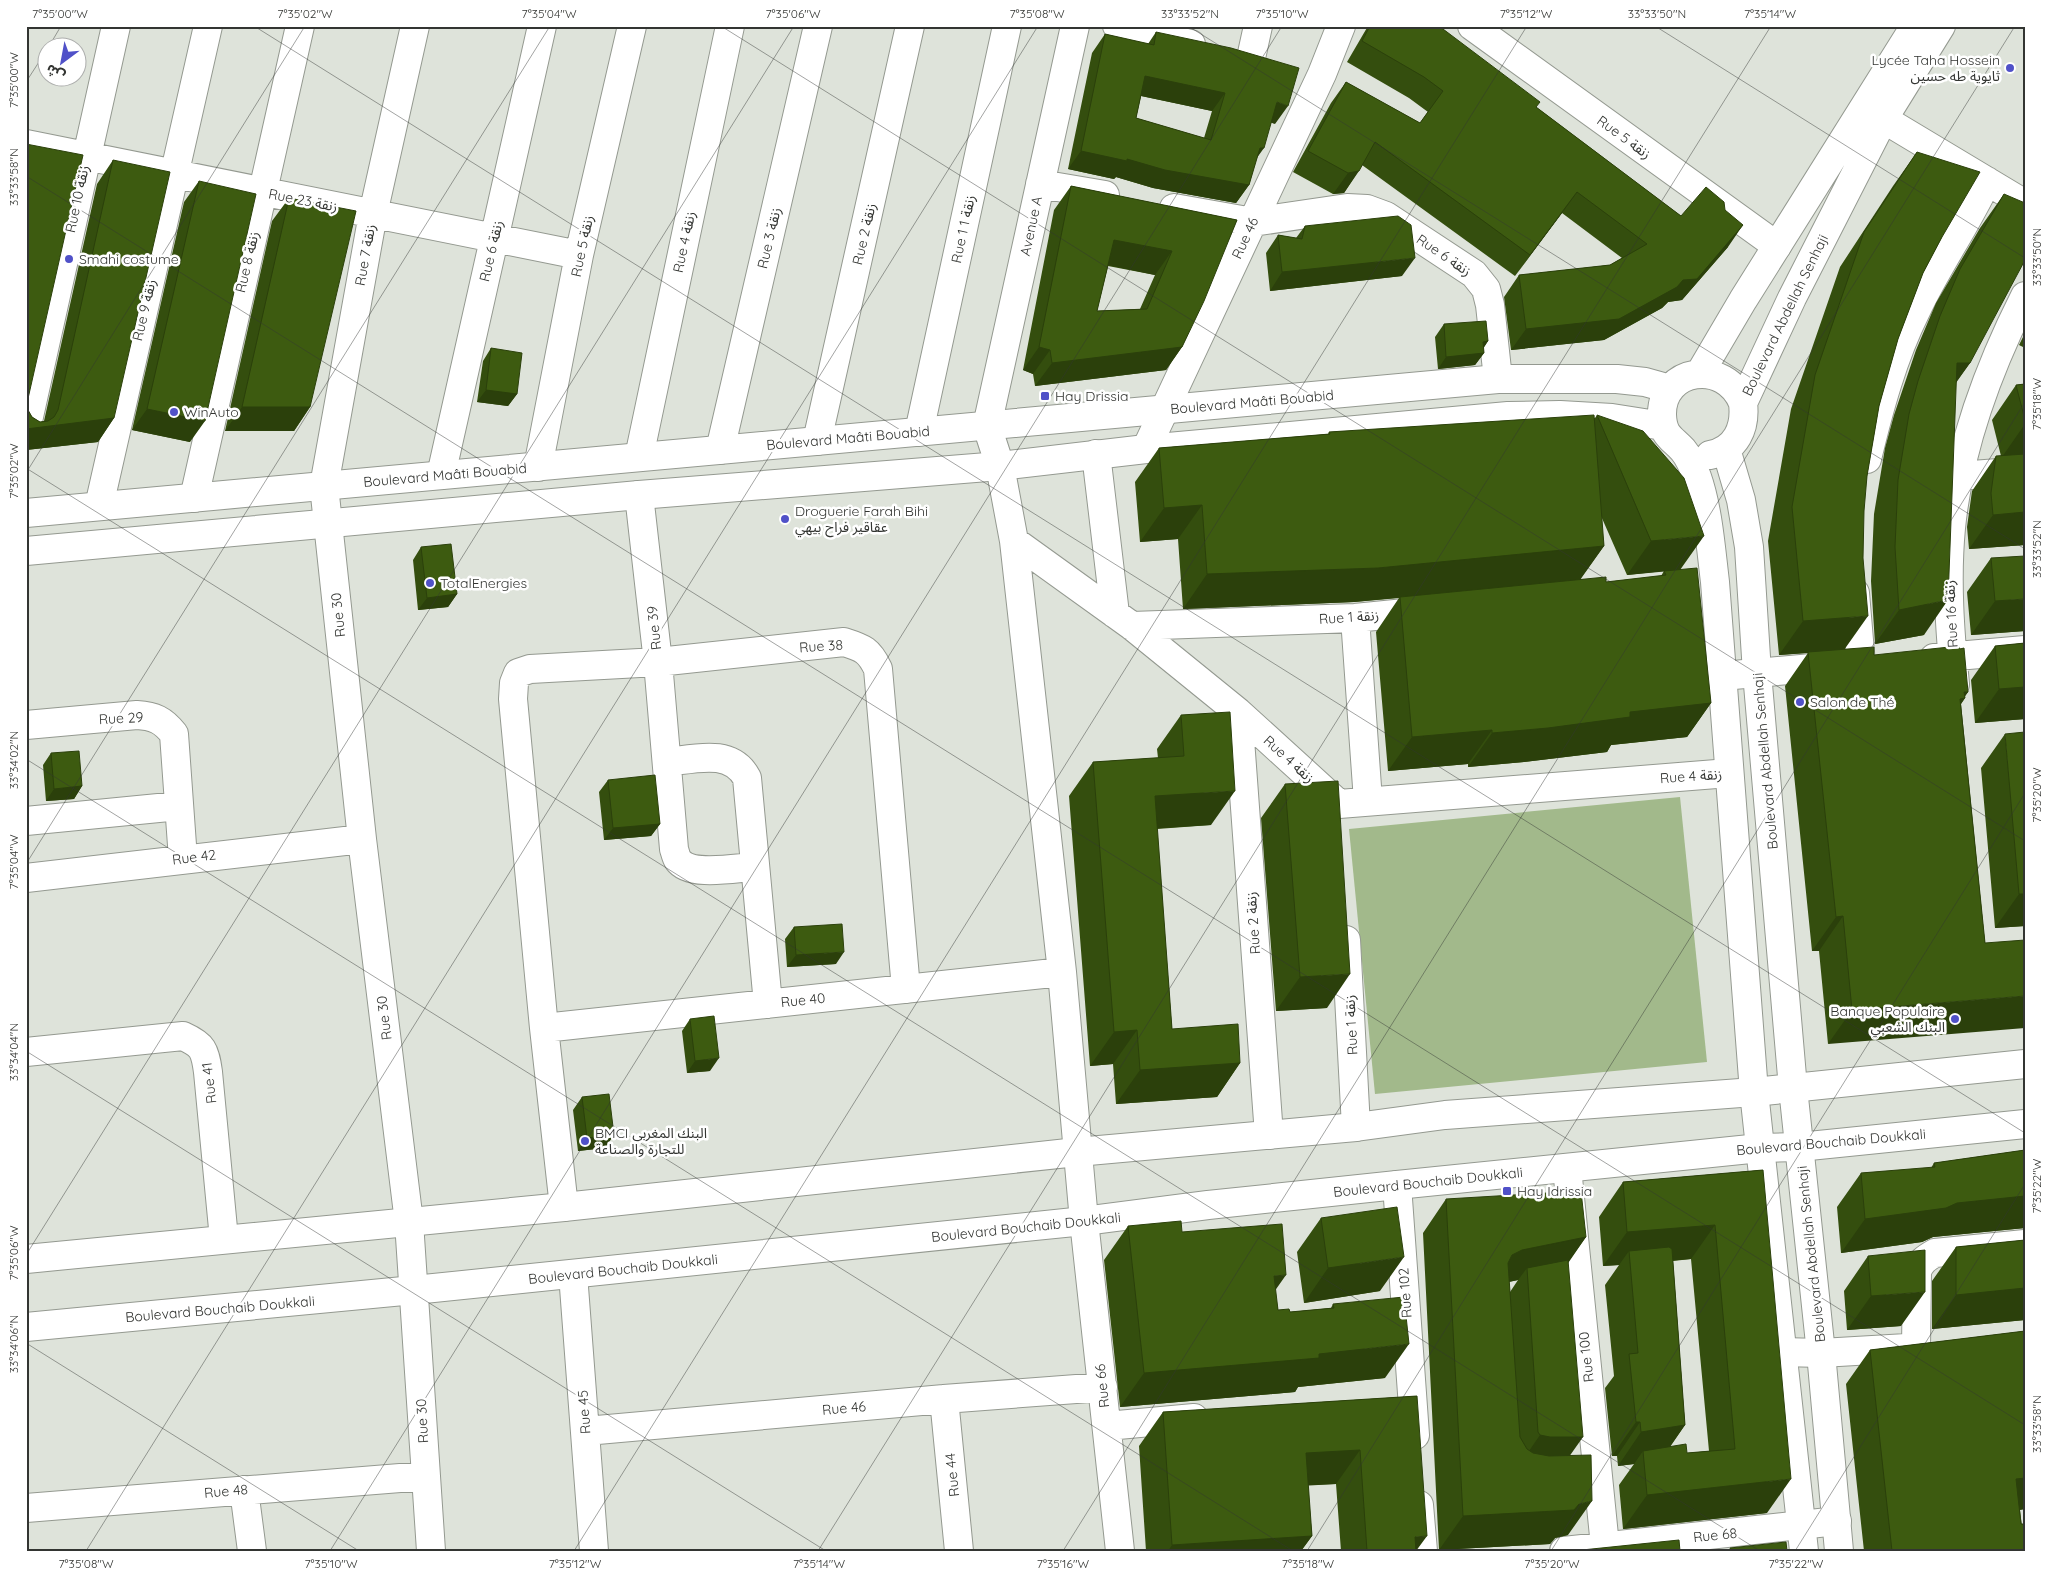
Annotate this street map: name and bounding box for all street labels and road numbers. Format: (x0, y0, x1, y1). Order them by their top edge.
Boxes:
street label: Rue 5 زنقة (1593, 111, 1655, 163)
street label: Rue 10 زنقة (61, 164, 93, 234)
street label: Rue 23 زنقة (267, 184, 339, 216)
street label: Rue 1 زنقة 1 (947, 193, 979, 265)
street label: Avenue A (1016, 194, 1046, 258)
street label: Rue 2 زنقة (848, 201, 880, 267)
street label: Rue 3 زنقة (753, 206, 785, 270)
street label: Rue 4 زنقة (669, 210, 699, 274)
street label: Rue 5 زنقة (567, 214, 597, 278)
street label: Rue 46 (1228, 214, 1263, 262)
street label: Rue 6 زنقة (475, 219, 507, 283)
street label: Rue 7 زنقة (351, 223, 379, 287)
street label: Rue 8 زنقة (231, 230, 263, 294)
street label: Rue 6 زنقة (1413, 230, 1475, 280)
street label: Boulevard Abdellah Senhaji (1738, 231, 1832, 399)
street label: Rue 9 زنقة (128, 277, 160, 343)
street label: Boulevard Maâti Bouabid (1170, 386, 1334, 418)
street label: Boulevard Maâti Bouabid (766, 422, 930, 454)
street label: Boulevard Maâti Bouabid (363, 459, 527, 491)
street label: Rue 16 زنقة (1940, 580, 1962, 648)
street label: Rue 30 (327, 592, 349, 638)
street label: Rue 39 (643, 605, 665, 651)
street label: Rue 1 زنقة (1318, 606, 1380, 628)
street label: Rue 38 (799, 635, 843, 657)
street label: Boulevard Abdellah Senhaji (1748, 672, 1782, 850)
street label: Rue 29 (98, 708, 144, 728)
street label: Rue 4 زنقة (1260, 731, 1318, 787)
street label: Rue 4 زنقة (1659, 765, 1723, 787)
street label: Rue 42 (171, 845, 217, 869)
street label: Rue 2 زنقة (1242, 891, 1264, 955)
street label: Rue 40 (780, 989, 826, 1011)
street label: Rue 1 زنقة (1340, 994, 1362, 1056)
street label: Rue 30 (372, 995, 396, 1041)
street label: Rue 41 (198, 1061, 220, 1105)
street label: Boulevard Bouchaib Doukkali (1735, 1125, 1927, 1159)
street label: Boulevard Bouchaib Doukkali (1332, 1163, 1524, 1201)
street label: Boulevard Abdellah Senhaji (1793, 1165, 1829, 1343)
street label: Boulevard Bouchaib Doukkali (930, 1208, 1122, 1246)
street label: Boulevard Bouchaib Doukkali (527, 1250, 719, 1288)
street label: Rue 102 (1394, 1267, 1416, 1319)
street label: Boulevard Bouchaib Doukkali (124, 1292, 316, 1326)
street label: Rue 100 (1574, 1331, 1598, 1383)
street label: Rue 66 (1091, 1363, 1113, 1409)
street label: Rue 45 (573, 1389, 595, 1435)
street label: Rue 46 (821, 1397, 867, 1419)
street label: Rue 30 (412, 1398, 432, 1444)
street label: Rue 44 (941, 1452, 963, 1498)
street label: Rue 48 (203, 1480, 249, 1502)
street label: Rue 68 (1692, 1524, 1738, 1546)

